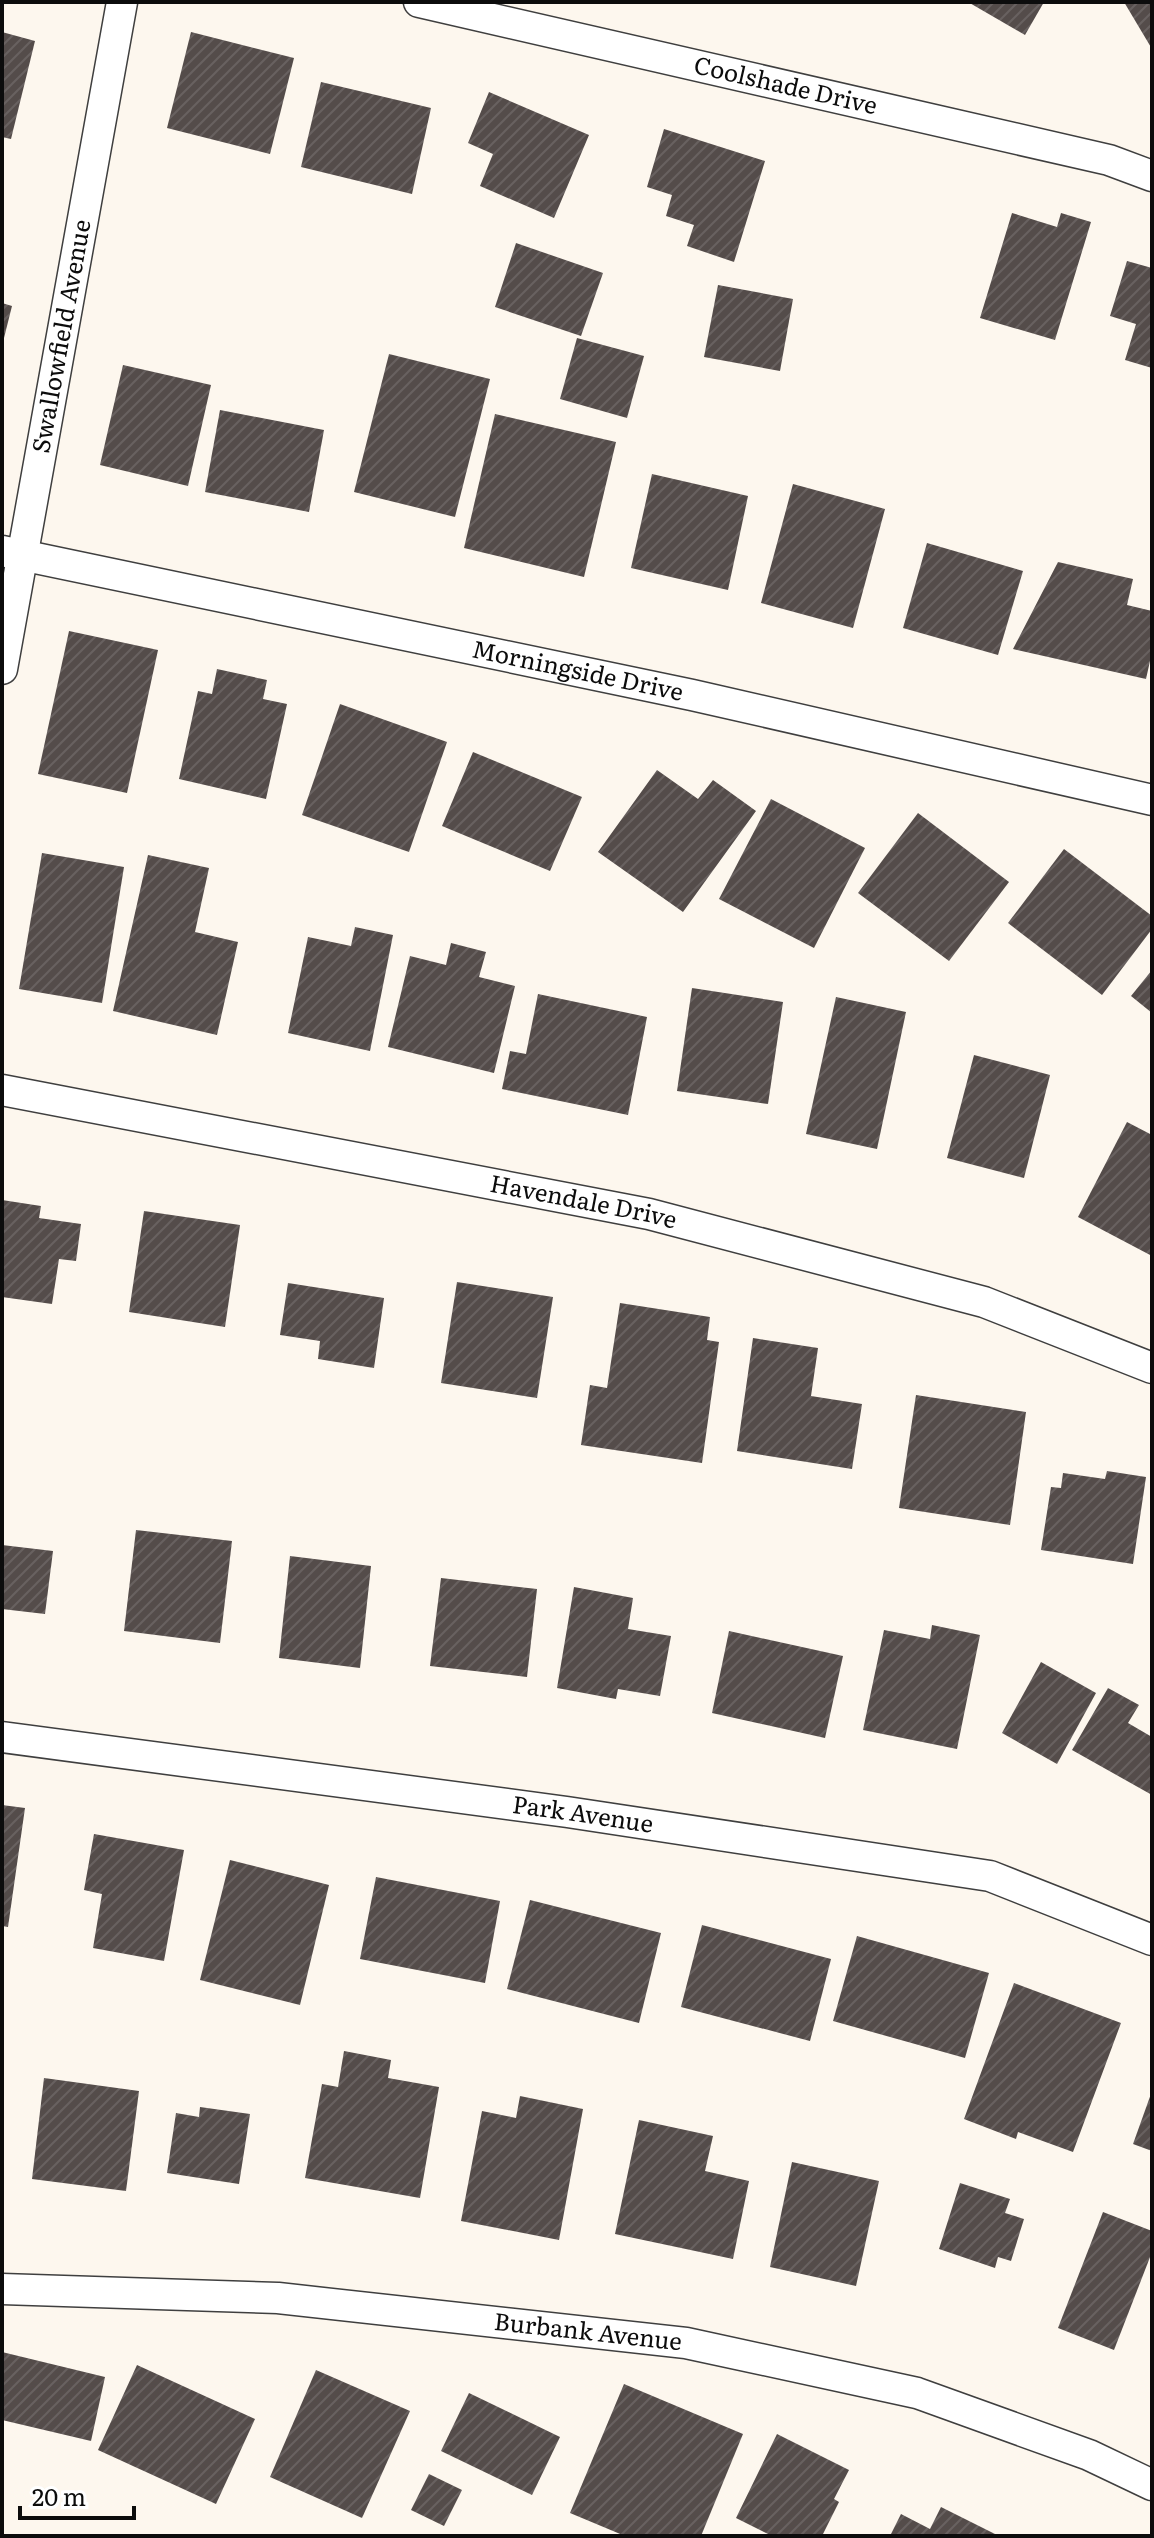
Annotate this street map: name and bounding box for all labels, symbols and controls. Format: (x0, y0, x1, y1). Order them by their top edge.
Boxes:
street label: Coolshade Drive (691, 46, 881, 121)
street label: Swallowfield Avenue (21, 216, 98, 456)
street label: Morningside Drive (469, 630, 687, 708)
street label: Havendale Drive (488, 1164, 681, 1236)
street label: Park Avenue (511, 1785, 656, 1840)
street label: Burbank Avenue (492, 2302, 684, 2357)
scale bar (20, 2470, 134, 2520)
text: 20 m (32, 2478, 86, 2513)

